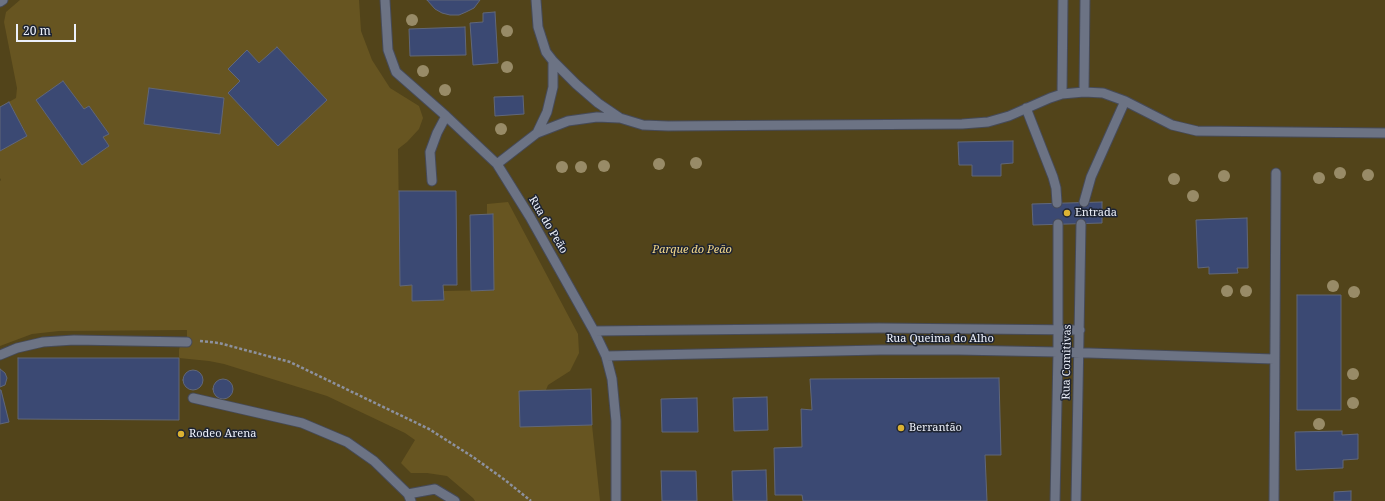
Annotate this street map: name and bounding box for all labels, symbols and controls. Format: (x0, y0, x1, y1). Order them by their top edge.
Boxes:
scale bar (18, 16, 78, 42)
text: 20 m (23, 22, 51, 39)
street label: Rua do Peão (526, 194, 570, 256)
place label: Entrada (1075, 206, 1117, 220)
marker: Entrada (1062, 208, 1072, 218)
park label: Parque do Peão (652, 243, 732, 257)
street label: Rua Comitivas (1060, 324, 1074, 400)
street label: Rua Queima do Alho (886, 332, 994, 346)
place label: Berrantão (909, 421, 962, 435)
marker: Berrantão (896, 423, 906, 433)
place label: Rodeo Arena (189, 427, 257, 441)
marker: Rodeo Arena (176, 429, 186, 439)

